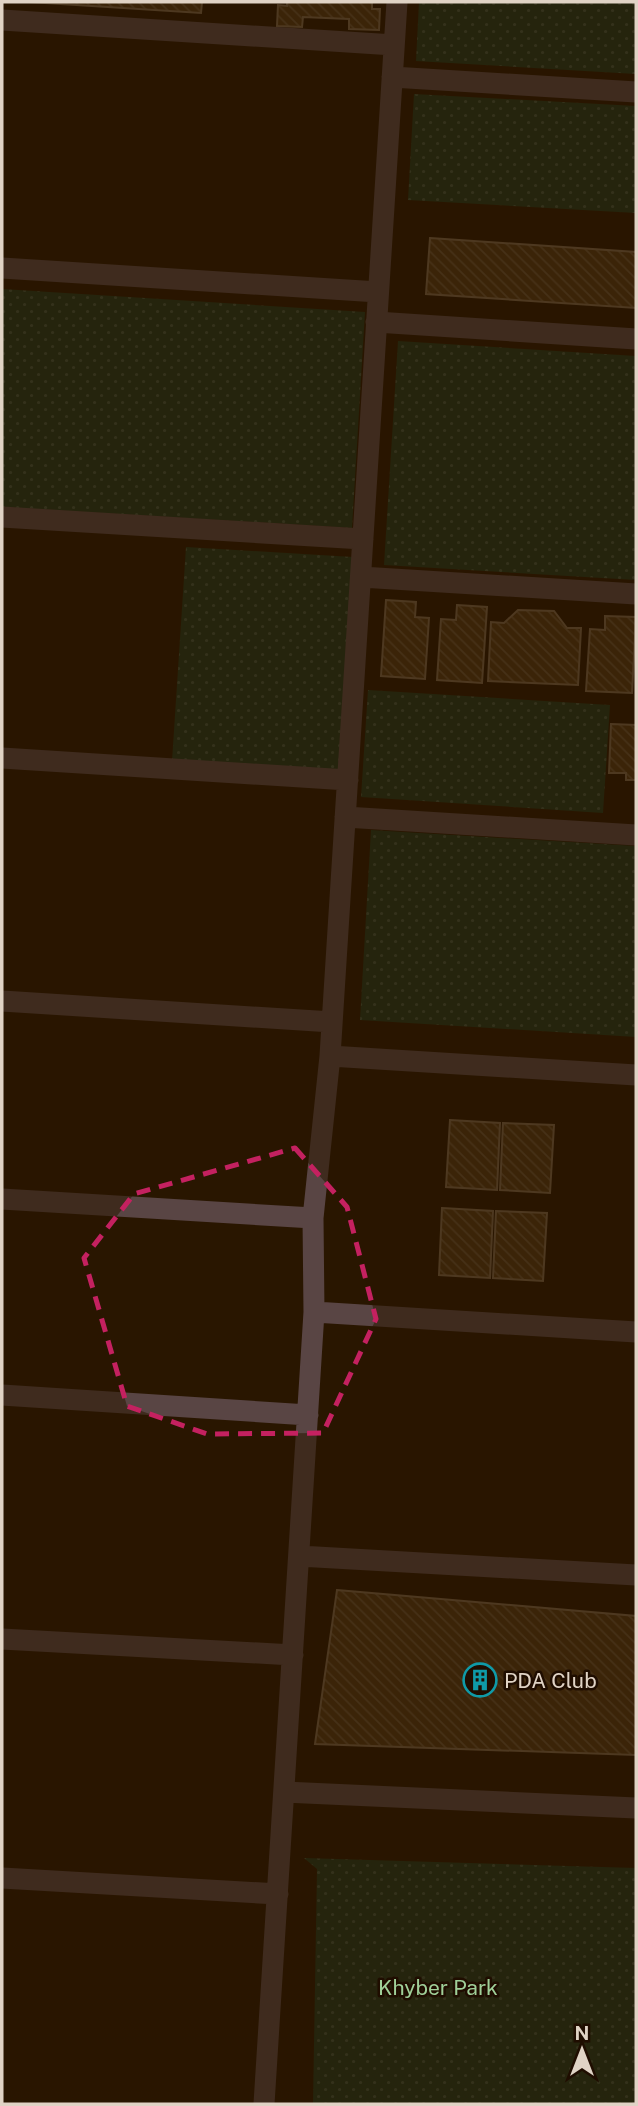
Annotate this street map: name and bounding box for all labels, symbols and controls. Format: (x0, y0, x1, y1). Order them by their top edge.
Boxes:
building icon: PDA Club (461, 1661, 499, 1699)
place label: PDA Club (504, 1668, 597, 1693)
park label: Khyber Park (378, 1975, 498, 2000)
north arrow (547, 2015, 617, 2085)
text: N (575, 2022, 589, 2044)

